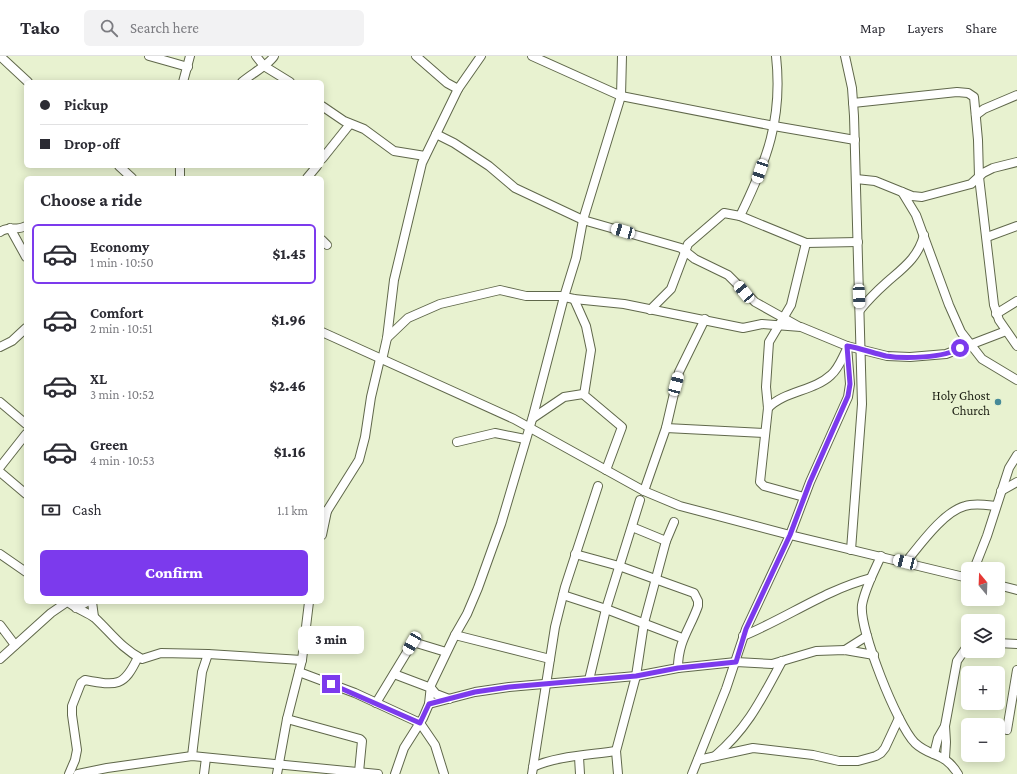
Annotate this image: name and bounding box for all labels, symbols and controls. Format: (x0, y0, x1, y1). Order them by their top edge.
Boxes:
search box (84, 10, 364, 46)
text: Tako (20, 17, 60, 38)
icon: search (98, 17, 120, 39)
text: Search here (130, 20, 199, 36)
text: Map (860, 20, 885, 36)
text: Layers (907, 20, 944, 36)
text: Share (966, 20, 997, 36)
text: Pickup (64, 97, 108, 113)
text: Drop-off (64, 136, 120, 152)
car (750, 158, 770, 184)
text: Choose a ride (40, 190, 142, 210)
car (610, 222, 636, 240)
icon: car (42, 236, 78, 272)
text: Economy (90, 239, 149, 255)
text: $1.45 (272, 246, 306, 262)
text: 1 min · 10:50 (90, 255, 154, 270)
car (732, 279, 756, 305)
car (853, 284, 865, 308)
icon: car (42, 302, 78, 338)
text: Comfort (90, 305, 144, 321)
text: $1.96 (271, 312, 306, 328)
text: 2 min · 10:51 (90, 321, 153, 336)
route start (951, 339, 969, 357)
icon: car (42, 368, 78, 404)
text: XL (90, 371, 107, 387)
car (667, 371, 685, 397)
text: $2.46 (269, 378, 306, 394)
text: 3 min · 10:52 (90, 387, 154, 402)
place label: Holy Ghost Church (932, 388, 991, 418)
marker: Holy Ghost Church (993, 397, 1003, 407)
icon: car (42, 434, 78, 470)
text: Green (90, 437, 128, 453)
text: $1.16 (274, 444, 306, 460)
text: 4 min · 10:53 (90, 453, 155, 468)
icon: cash (40, 499, 62, 521)
text: Cash (72, 502, 102, 518)
text: 1.1 km (277, 503, 308, 518)
button: Confirm (40, 550, 308, 596)
car (892, 553, 918, 571)
north arrow (961, 562, 1005, 606)
map controls (961, 562, 1005, 762)
button: layers (961, 614, 1005, 658)
callout: 3 min (298, 626, 364, 654)
car (401, 630, 423, 656)
text: 3 min (315, 632, 347, 647)
button: + (961, 666, 1005, 710)
route end (322, 675, 340, 693)
button: − (961, 718, 1005, 762)

